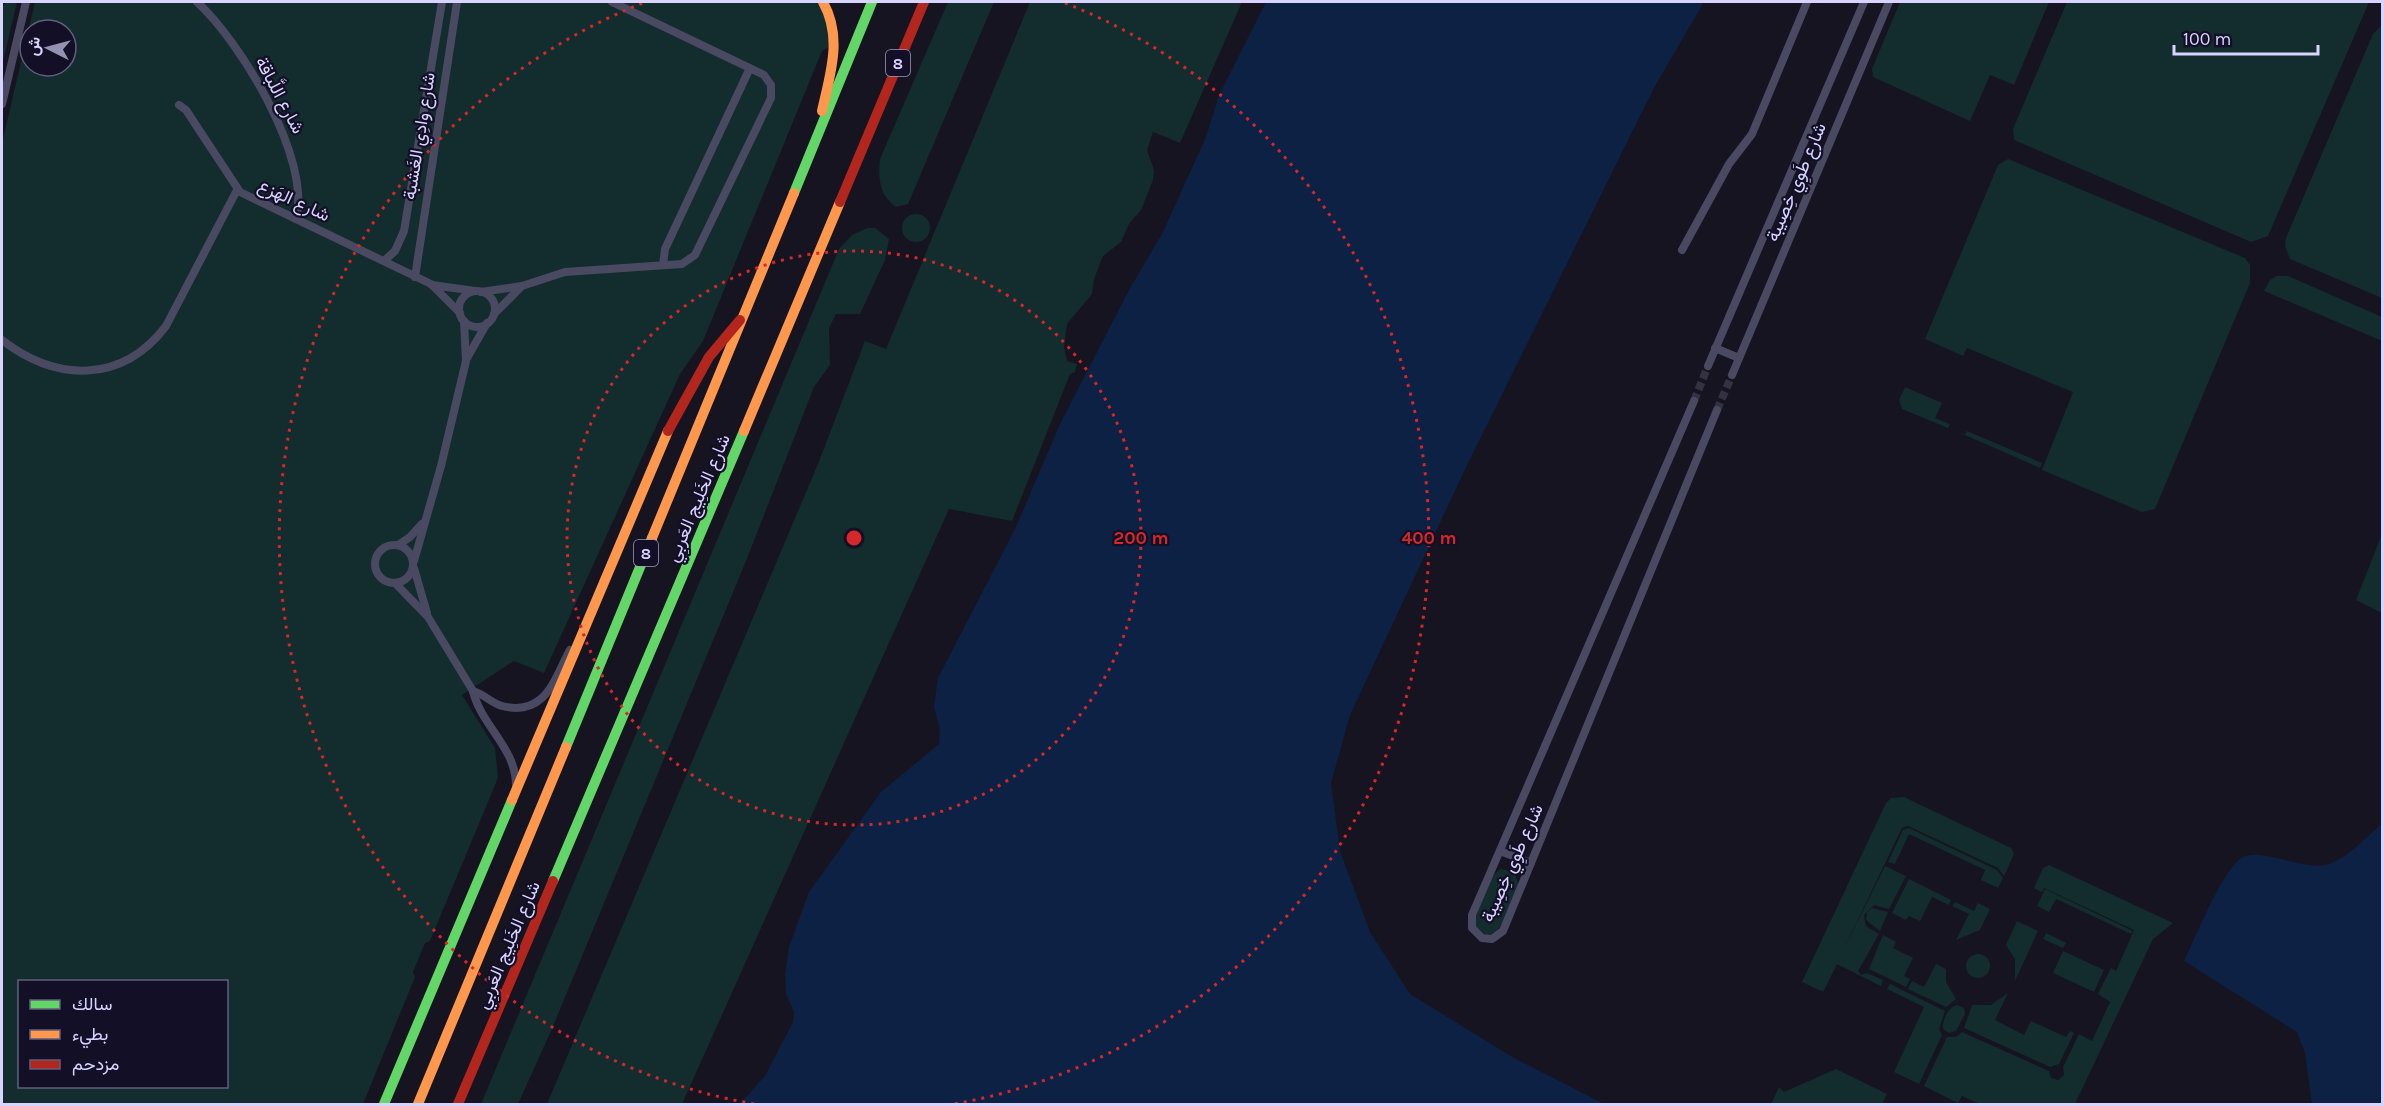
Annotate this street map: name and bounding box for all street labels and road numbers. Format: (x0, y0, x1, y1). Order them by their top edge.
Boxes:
road number: 8 (886, 50, 910, 76)
street label: شارع اللَّباقة (250, 51, 312, 138)
street label: شارع وادِي الغَشبة (398, 71, 444, 202)
street label: شارع طَوِي خِصِيبة (1761, 119, 1835, 246)
street label: شارع الهَزع (254, 174, 333, 227)
street label: شارع الخَلِيج العَربِي (661, 431, 739, 567)
road number: 8 (634, 540, 658, 566)
street label: شارع طَوِي خِصِيبة (1476, 801, 1551, 927)
street label: شارع الخَلِيج العَربِي (471, 878, 549, 1014)

